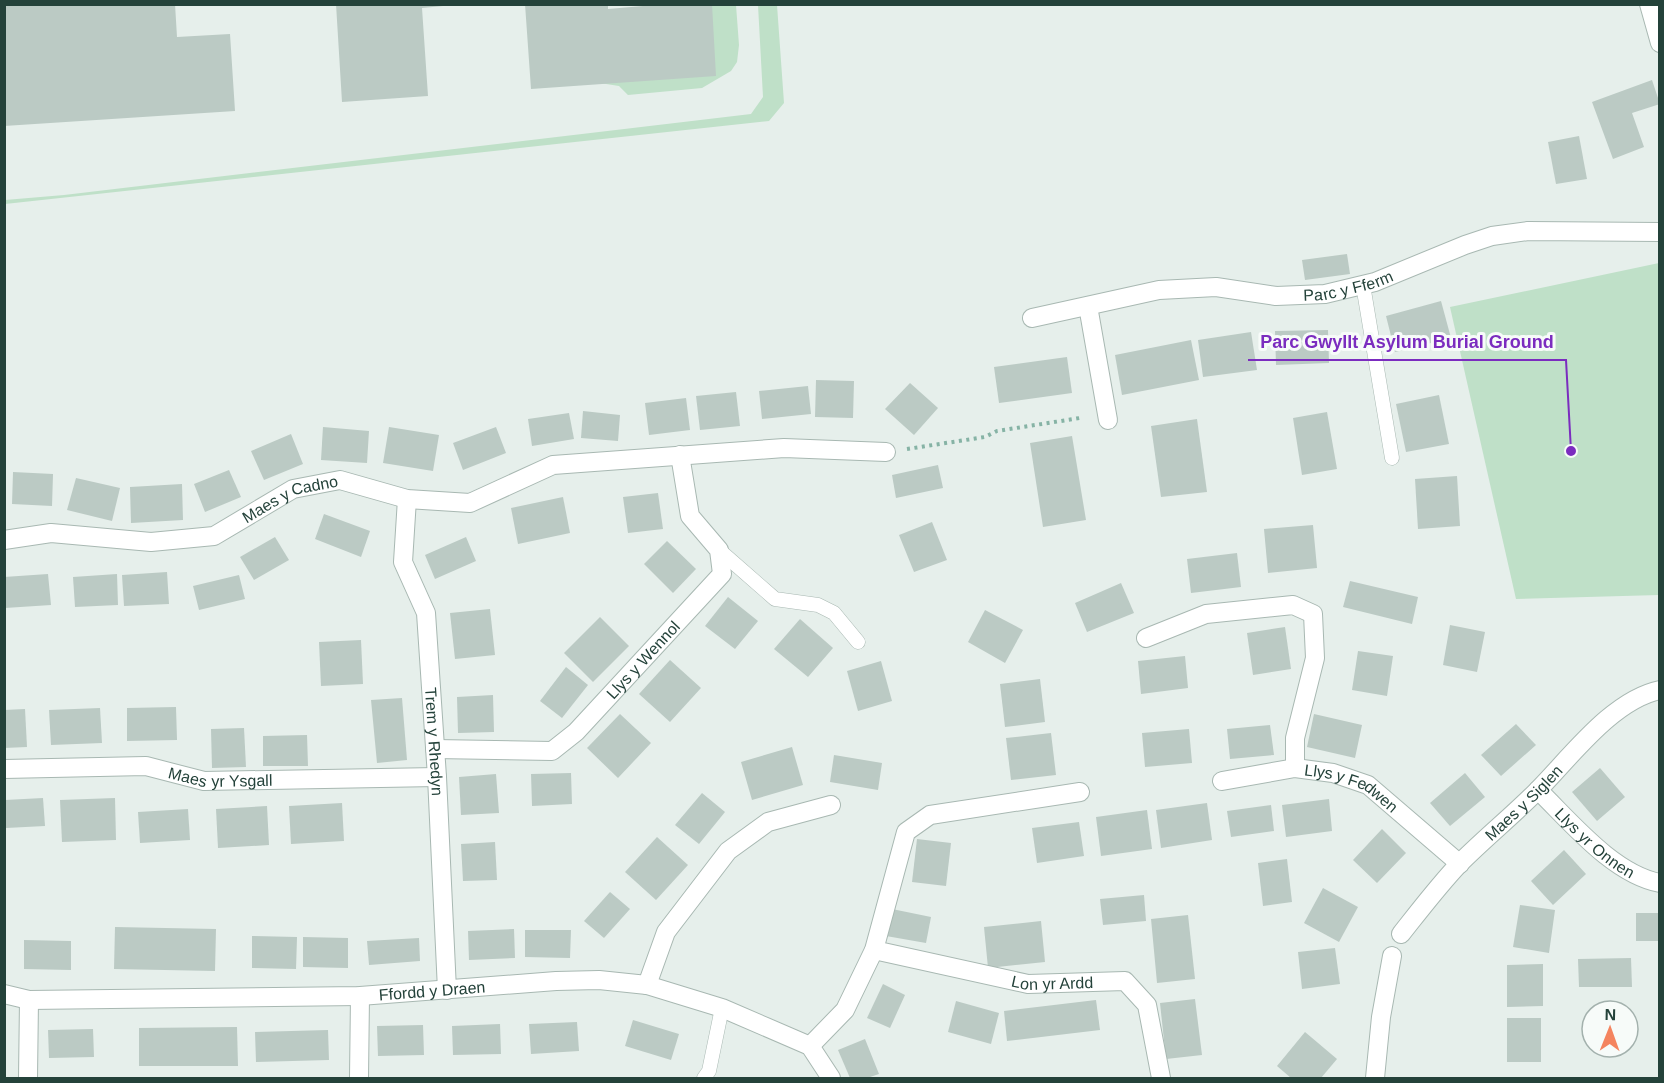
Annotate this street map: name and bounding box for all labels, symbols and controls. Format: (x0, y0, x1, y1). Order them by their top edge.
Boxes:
street label: Parc y Fferm (1303, 267, 1395, 303)
callout: Parc Gwyllt Asylum Burial Ground (1248, 324, 1566, 360)
text: Parc Gwyllt Asylum Burial Ground (1260, 332, 1554, 352)
street label: Maes y Cadno (239, 472, 339, 526)
street label: Llys y Wennol (603, 617, 683, 702)
street label: Trem y Rhedyn (423, 687, 446, 796)
street label: Llys y Fedwen (1303, 761, 1401, 815)
street label: Maes y Siglen (1481, 762, 1565, 844)
street label: Maes yr Ysgall (167, 764, 273, 790)
street label: Llys yr Onnen (1552, 804, 1638, 881)
street label: Lon yr Ardd (1010, 972, 1093, 993)
street label: Ffordd y Draen (378, 978, 486, 1003)
north arrow (1580, 999, 1640, 1059)
text: N (1604, 1006, 1616, 1023)

